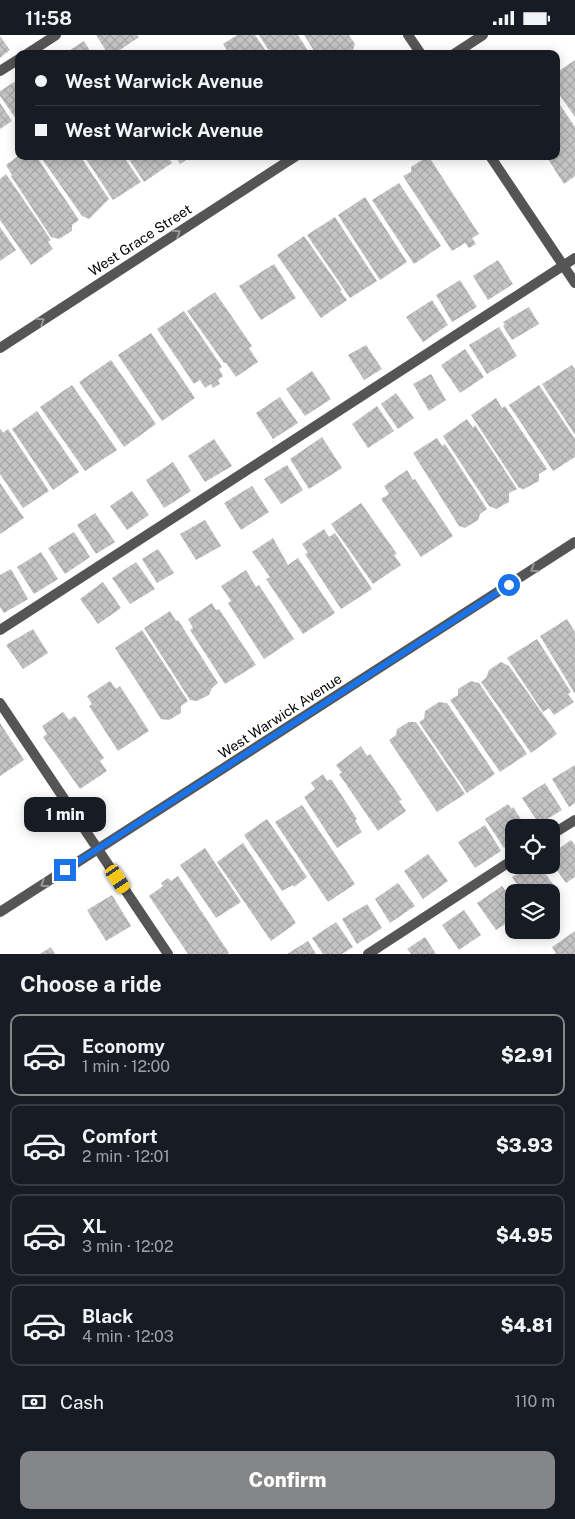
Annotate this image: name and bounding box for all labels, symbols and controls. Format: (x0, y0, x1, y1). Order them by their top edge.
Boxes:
text: 11:58 (25, 7, 72, 29)
text: West Warwick Avenue (65, 70, 264, 92)
text: West Warwick Avenue (65, 119, 264, 141)
street label: West Grace Street (86, 201, 194, 279)
one-way arrow (172, 230, 181, 239)
one-way arrow (36, 318, 45, 328)
one-way arrow (530, 563, 540, 572)
route start (498, 574, 520, 596)
street label: West Warwick Avenue (215, 670, 345, 762)
callout: 1 min (24, 797, 106, 833)
text: 1 min (45, 805, 85, 824)
map controls (505, 819, 560, 939)
button: locate (505, 819, 560, 874)
route end (54, 859, 76, 881)
car (103, 862, 132, 896)
one-way arrow (41, 878, 50, 887)
button: layers (505, 884, 560, 939)
text: Choose a ride (20, 971, 162, 997)
icon: car (22, 1033, 67, 1078)
text: Economy (82, 1035, 165, 1057)
text: $2.91 (501, 1044, 553, 1066)
text: 1 min · 12:00 (82, 1057, 170, 1076)
icon: car (22, 1123, 67, 1168)
text: Comfort (82, 1125, 158, 1147)
text: $3.93 (496, 1134, 553, 1156)
text: 2 min · 12:01 (82, 1147, 170, 1166)
icon: car (22, 1213, 67, 1258)
text: XL (82, 1215, 107, 1237)
text: $4.95 (496, 1224, 553, 1246)
text: 3 min · 12:02 (82, 1237, 173, 1256)
icon: car (22, 1303, 67, 1348)
text: Black (82, 1305, 133, 1327)
text: $4.81 (500, 1314, 553, 1336)
text: 4 min · 12:03 (82, 1327, 174, 1346)
icon: cash (20, 1388, 48, 1416)
text: Cash (60, 1391, 104, 1413)
text: 110 m (514, 1392, 555, 1411)
button: Confirm (20, 1451, 555, 1509)

